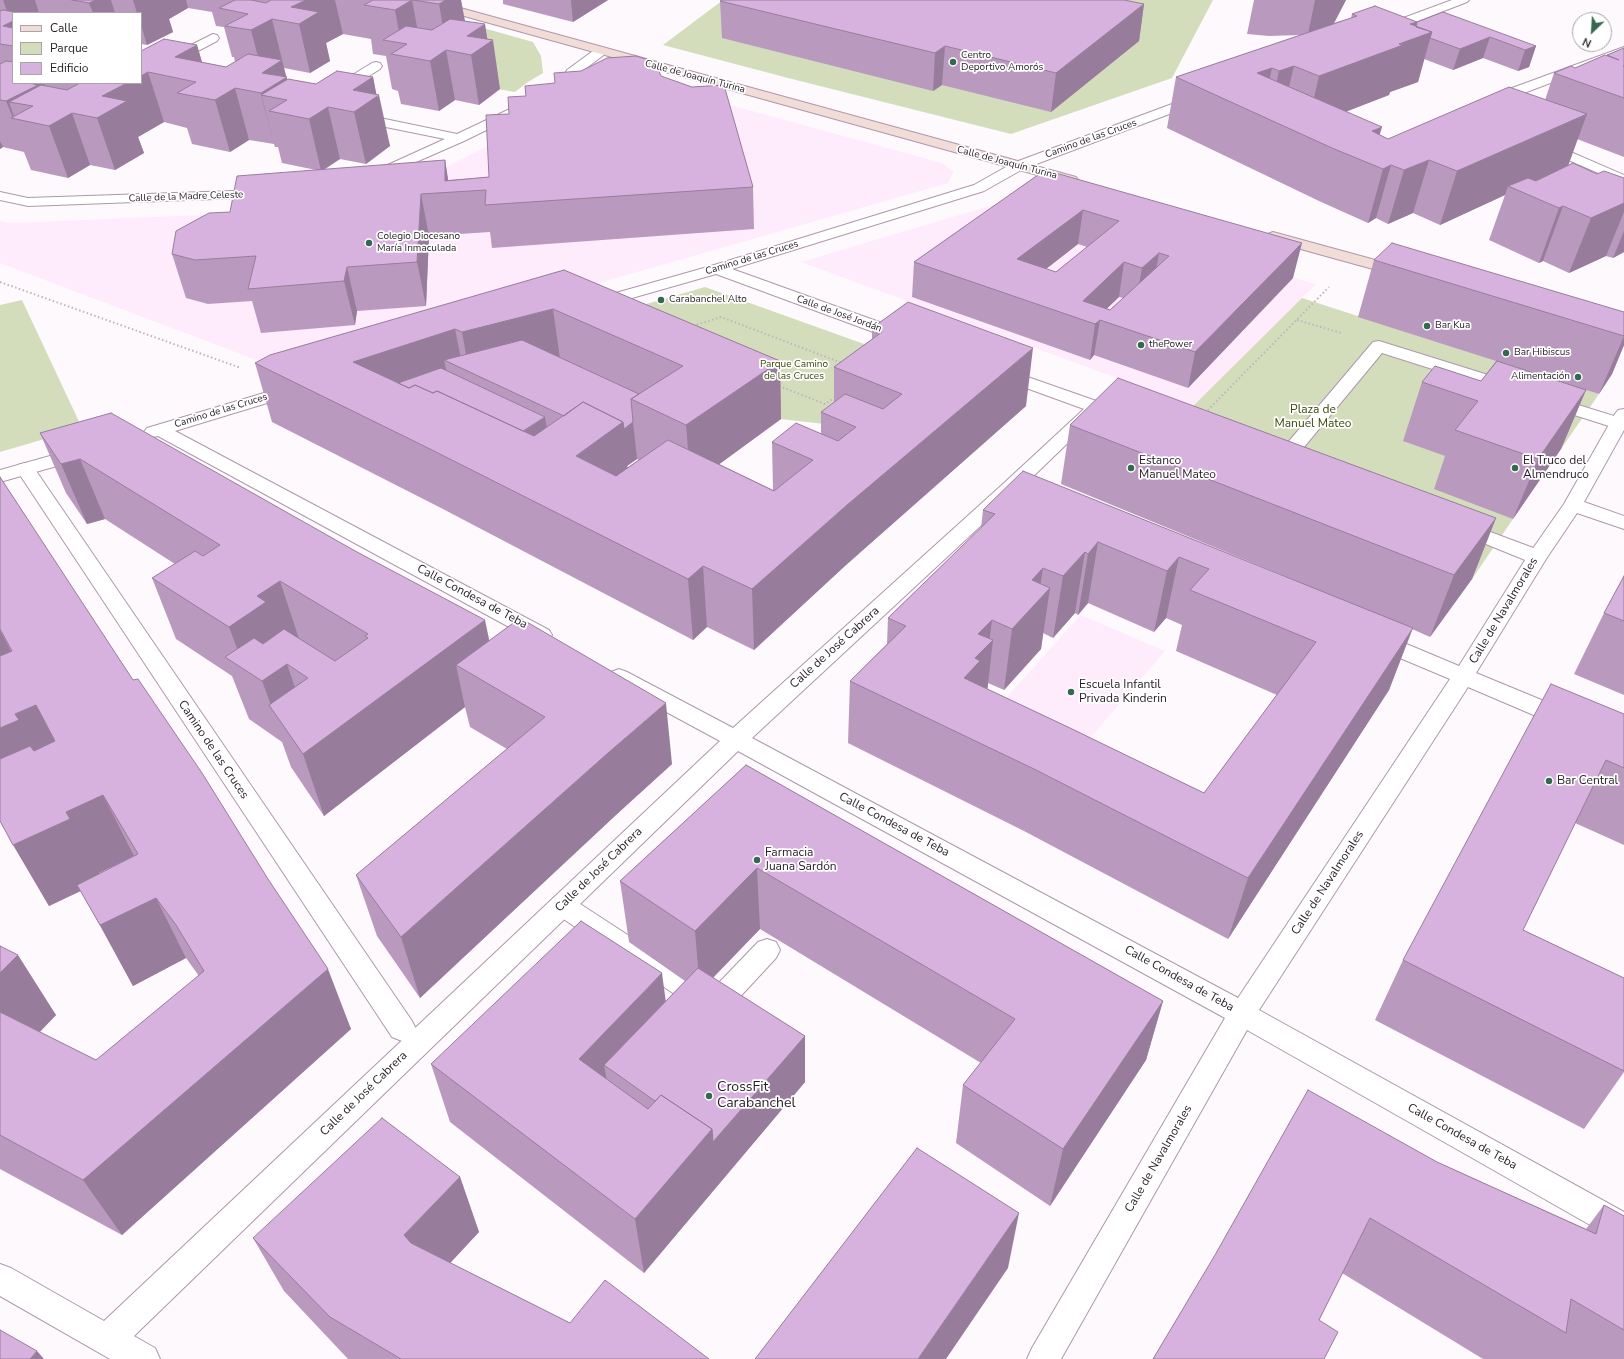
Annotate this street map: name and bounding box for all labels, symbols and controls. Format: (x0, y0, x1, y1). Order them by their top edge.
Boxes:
legend (12, 12, 142, 84)
north arrow (1572, 12, 1612, 52)
text: Calle (50, 20, 78, 36)
text: N (1580, 34, 1594, 51)
text: Parque (50, 40, 88, 56)
place label: Centro Deportivo Amorós (961, 50, 1043, 74)
marker: Centro Deportivo Amorós (948, 57, 958, 67)
street label: Calle de Joaquín Turina (644, 58, 746, 96)
text: Edificio (50, 60, 88, 76)
street label: Camino de las Cruces (1044, 117, 1138, 161)
street label: Calle de Joaquín Turina (956, 144, 1058, 182)
street label: Calle de la Madre Celeste (128, 189, 244, 205)
place label: Colegio Diocesano María Inmaculada (377, 231, 460, 254)
marker: Colegio Diocesano María Inmaculada (364, 238, 374, 248)
street label: Camino de las Cruces (704, 238, 800, 278)
street label: Calle de José Jordán (795, 293, 883, 335)
place label: Carabanchel Alto (669, 294, 747, 306)
marker: Carabanchel Alto (656, 295, 666, 305)
place label: Bar Kua (1435, 320, 1470, 332)
marker: Bar Kua (1422, 321, 1432, 331)
place label: thePower (1149, 339, 1192, 351)
marker: thePower (1136, 340, 1146, 350)
place label: Bar Hibiscus (1514, 347, 1570, 359)
marker: Bar Hibiscus (1501, 348, 1511, 358)
park label: Parque Camino de las Cruces (760, 359, 828, 382)
place label: Alimentación (1511, 371, 1570, 383)
marker: Alimentación (1573, 372, 1583, 382)
street label: Camino de las Cruces (173, 391, 269, 431)
park label: Plaza de Manuel Mateo (1274, 403, 1352, 431)
place label: Estanco Manuel Mateo (1139, 454, 1216, 482)
place label: El Truco del Almendruco (1523, 454, 1589, 482)
marker: Estanco Manuel Mateo (1126, 463, 1136, 473)
marker: El Truco del Almendruco (1510, 463, 1520, 473)
street label: Calle de Navalmorales (1467, 555, 1541, 667)
street label: Calle Condesa de Teba (414, 562, 530, 632)
street label: Calle de José Cabrera (787, 604, 883, 692)
place label: Escuela Infantil Privada Kinderin (1079, 678, 1167, 706)
marker: Escuela Infantil Privada Kinderin (1066, 687, 1076, 697)
street label: Camino de las Cruces (175, 698, 251, 802)
place label: Bar Central (1557, 774, 1618, 788)
marker: Bar Central (1544, 776, 1554, 786)
street label: Calle Condesa de Teba (836, 790, 952, 860)
street label: Calle de José Cabrera (552, 825, 646, 915)
street label: Calle de Navalmorales (1289, 828, 1367, 938)
place label: Farmacia Juana Sardón (765, 846, 837, 874)
marker: Farmacia Juana Sardón (752, 855, 762, 865)
street label: Calle Condesa de Teba (1122, 943, 1236, 1015)
street label: Calle de José Cabrera (317, 1049, 411, 1139)
place label: CrossFit Carabanchel (717, 1080, 796, 1112)
marker: CrossFit Carabanchel (704, 1091, 714, 1101)
street label: Calle Condesa de Teba (1405, 1101, 1519, 1173)
street label: Calle de Navalmorales (1122, 1103, 1196, 1215)

